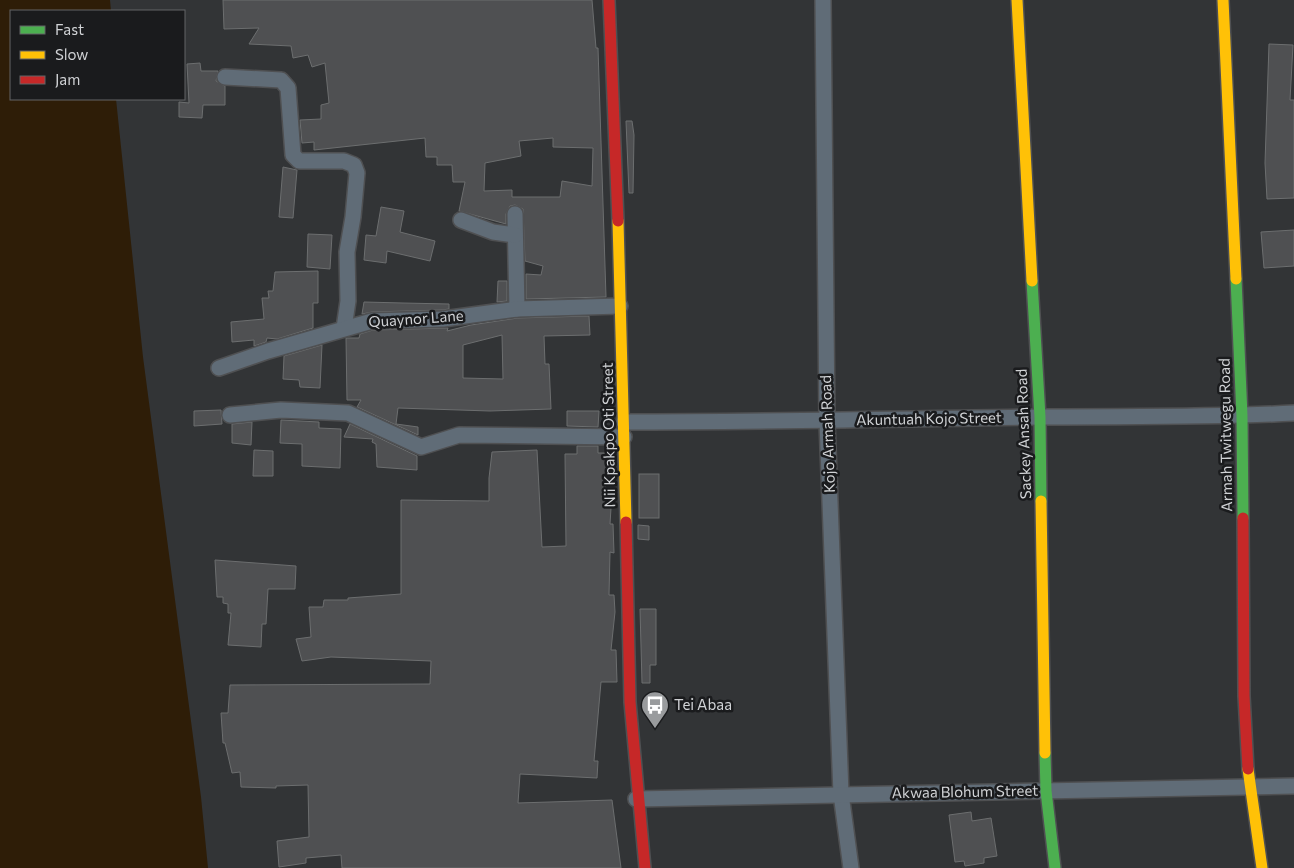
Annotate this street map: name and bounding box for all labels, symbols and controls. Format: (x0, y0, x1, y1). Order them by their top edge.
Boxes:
legend (10, 10, 185, 100)
text: Fast (55, 20, 84, 38)
text: Slow (55, 45, 88, 63)
text: Jam (55, 70, 80, 88)
street label: Quaynor Lane (368, 306, 464, 330)
street label: Armah Twitwegu Road (1215, 358, 1235, 512)
street label: Nii Kpakpo Oti Street (598, 362, 618, 508)
street label: Sackey Ansah Road (1012, 369, 1034, 499)
street label: Kojo Armah Road (816, 375, 838, 493)
street label: Akuntuah Kojo Street (856, 408, 1002, 428)
bus stop icon: Tei Abaa (640, 690, 670, 729)
place label: Tei Abaa (674, 695, 732, 713)
street label: Akwaa Blohum Street (891, 781, 1038, 801)

